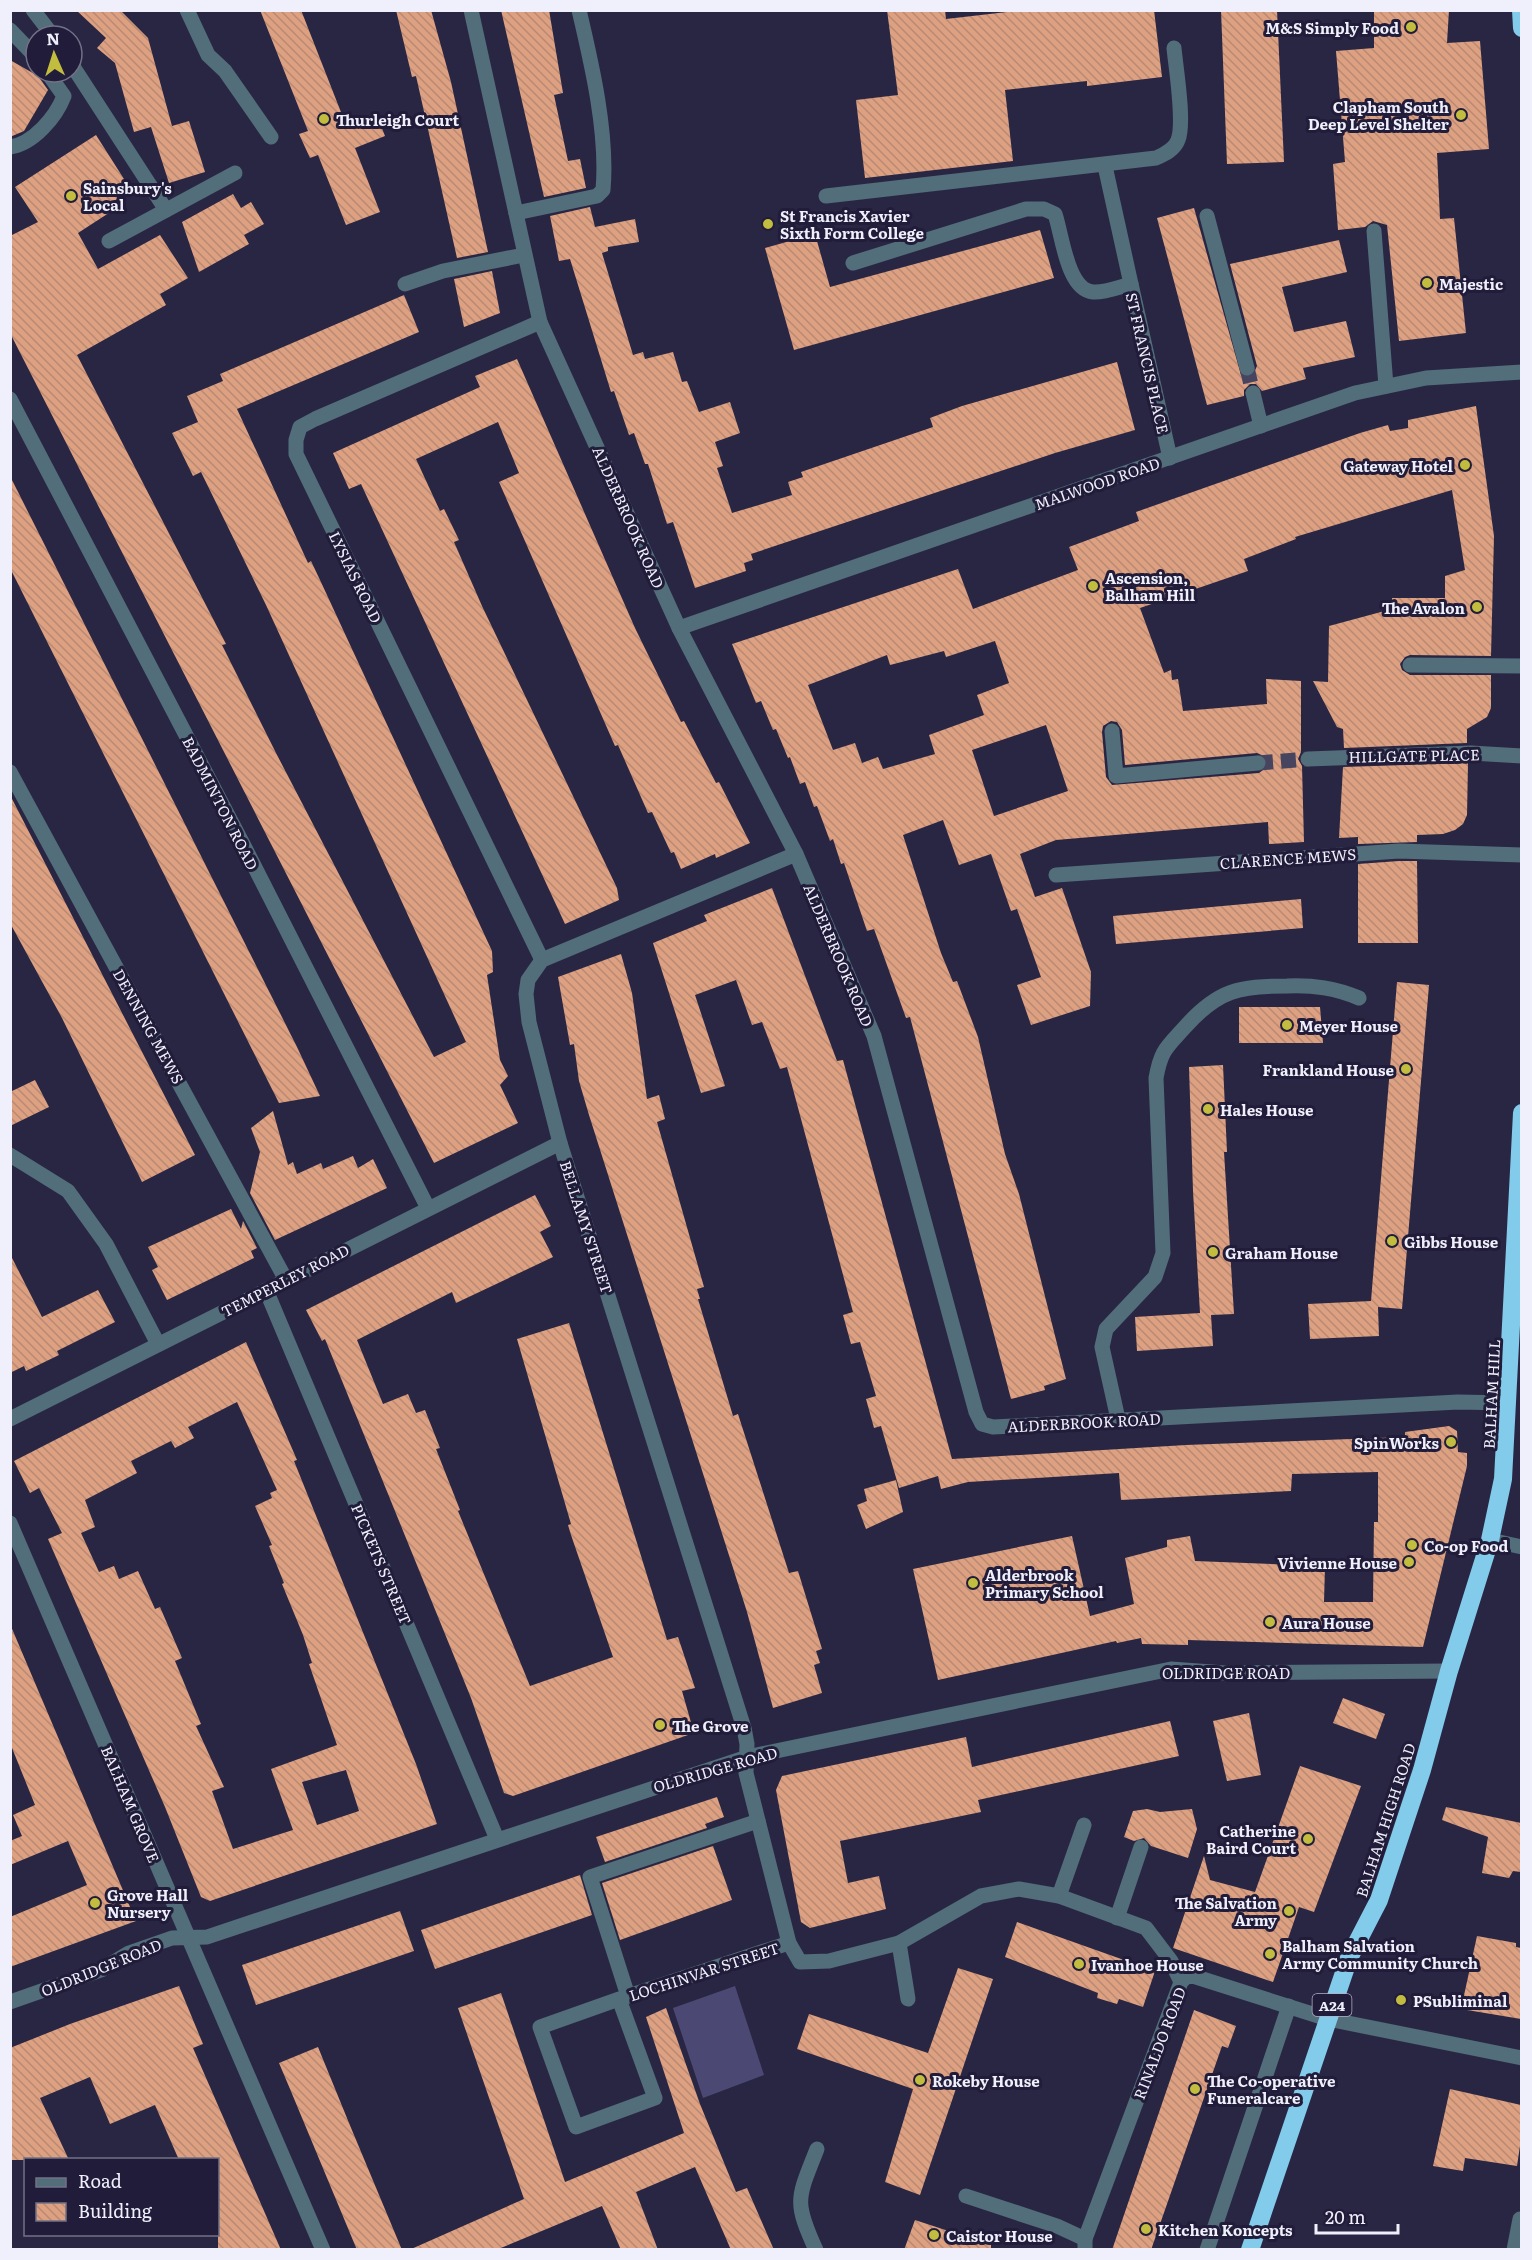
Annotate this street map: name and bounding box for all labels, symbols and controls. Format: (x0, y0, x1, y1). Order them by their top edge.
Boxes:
place label: M&S Simply Food (1266, 16, 1399, 39)
marker: M&S Simply Food (1404, 20, 1418, 34)
north arrow (24, 24, 84, 84)
text: N (46, 26, 61, 50)
place label: Clapham South Deep Level Shelter (1308, 95, 1449, 135)
place label: Thurleigh Court (336, 108, 460, 131)
marker: Clapham South Deep Level Shelter (1454, 108, 1468, 122)
marker: Thurleigh Court (317, 112, 331, 126)
place label: Sainsbury's Local (83, 176, 172, 216)
marker: Sainsbury's Local (64, 189, 78, 203)
place label: St Francis Xavier Sixth Form College (780, 204, 924, 244)
marker: St Francis Xavier Sixth Form College (761, 217, 775, 231)
place label: Majestic (1439, 272, 1503, 295)
marker: Majestic (1420, 276, 1434, 290)
street label: ST FRANCIS PLACE (1121, 290, 1175, 436)
street label: ALDERBROOK ROAD (587, 442, 671, 592)
street label: MALWOOD ROAD (1031, 451, 1163, 515)
place label: Gateway Hotel (1343, 454, 1454, 477)
marker: Gateway Hotel (1458, 458, 1472, 472)
street label: LYSIAS ROAD (324, 527, 388, 627)
place label: Ascension, Balham Hill (1105, 566, 1196, 606)
marker: Ascension, Balham Hill (1086, 579, 1100, 593)
place label: The Avalon (1382, 596, 1466, 619)
marker: The Avalon (1470, 600, 1484, 614)
street label: BADMINTON ROAD (177, 732, 265, 874)
street label: HILLGATE PLACE (1348, 742, 1480, 768)
street label: CLARENCE MEWS (1219, 842, 1357, 874)
street label: ALDERBROOK ROAD (798, 880, 880, 1030)
street label: DENNING MEWS (108, 964, 190, 1088)
place label: Meyer House (1299, 1014, 1399, 1037)
marker: Meyer House (1280, 1018, 1294, 1032)
place label: Frankland House (1263, 1058, 1395, 1081)
marker: Frankland House (1399, 1062, 1413, 1076)
place label: Hales House (1220, 1098, 1314, 1121)
marker: Hales House (1201, 1102, 1215, 1116)
street label: BELLAMY STREET (555, 1158, 619, 1296)
place label: Gibbs House (1404, 1230, 1499, 1253)
marker: Gibbs House (1385, 1234, 1399, 1248)
street label: TEMPERLEY ROAD (217, 1238, 353, 1322)
place label: Graham House (1225, 1241, 1338, 1264)
marker: Graham House (1206, 1245, 1220, 1259)
street label: BALHAM HILL (1477, 1339, 1505, 1449)
street label: ALDERBROOK ROAD (1007, 1407, 1161, 1437)
place label: SpinWorks (1354, 1431, 1440, 1454)
marker: SpinWorks (1444, 1435, 1458, 1449)
street label: PICKETS STREET (346, 1500, 418, 1628)
place label: Co-op Food (1424, 1534, 1509, 1557)
marker: Co-op Food (1405, 1538, 1419, 1552)
place label: Vivienne House (1278, 1551, 1398, 1574)
marker: Vivienne House (1402, 1555, 1416, 1569)
place label: Alderbrook Primary School (985, 1563, 1104, 1603)
marker: Alderbrook Primary School (966, 1576, 980, 1590)
place label: Aura House (1282, 1611, 1371, 1634)
marker: Aura House (1263, 1615, 1277, 1629)
street label: OLDRIDGE ROAD (1162, 1661, 1290, 1684)
place label: The Grove (672, 1714, 749, 1737)
marker: The Grove (653, 1718, 667, 1732)
street label: OLDRIDGE ROAD (650, 1740, 780, 1798)
street label: BALHAM HIGH ROAD (1349, 1740, 1421, 1900)
street label: BALHAM GROVE (96, 1742, 166, 1866)
place label: Catherine Baird Court (1206, 1819, 1297, 1859)
marker: Catherine Baird Court (1301, 1832, 1315, 1846)
place label: Grove Hall Nursery (107, 1883, 189, 1923)
place label: The Salvation Army (1175, 1891, 1278, 1931)
marker: Grove Hall Nursery (88, 1896, 102, 1910)
marker: The Salvation Army (1282, 1904, 1296, 1918)
street label: OLDRIDGE ROAD (37, 1932, 165, 2002)
place label: Balham Salvation Army Community Church (1282, 1934, 1478, 1974)
street label: LOCHINVAR STREET (626, 1936, 782, 2006)
marker: Balham Salvation Army Community Church (1263, 1947, 1277, 1961)
place label: Ivanhoe House (1091, 1953, 1204, 1976)
marker: Ivanhoe House (1072, 1957, 1086, 1971)
street label: RINALDO ROAD (1127, 1983, 1191, 2103)
place label: PSubliminal (1413, 1989, 1508, 2012)
marker: PSubliminal (1394, 1993, 1408, 2007)
road number: A24 (1312, 1994, 1352, 2016)
place label: Rokeby House (932, 2069, 1040, 2092)
place label: The Co-operative Funeralcare (1207, 2069, 1336, 2109)
marker: Rokeby House (913, 2073, 927, 2087)
marker: The Co-operative Funeralcare (1188, 2082, 1202, 2096)
legend (24, 2158, 219, 2236)
text: Road (78, 2167, 122, 2194)
text: Building (78, 2197, 153, 2224)
scale bar (1316, 2197, 1398, 2235)
text: 20 m (1325, 2203, 1366, 2230)
place label: Kitchen Koncepts (1158, 2218, 1293, 2241)
marker: Kitchen Koncepts (1139, 2222, 1153, 2236)
place label: Caistor House (946, 2224, 1053, 2247)
marker: Caistor House (927, 2228, 941, 2242)

